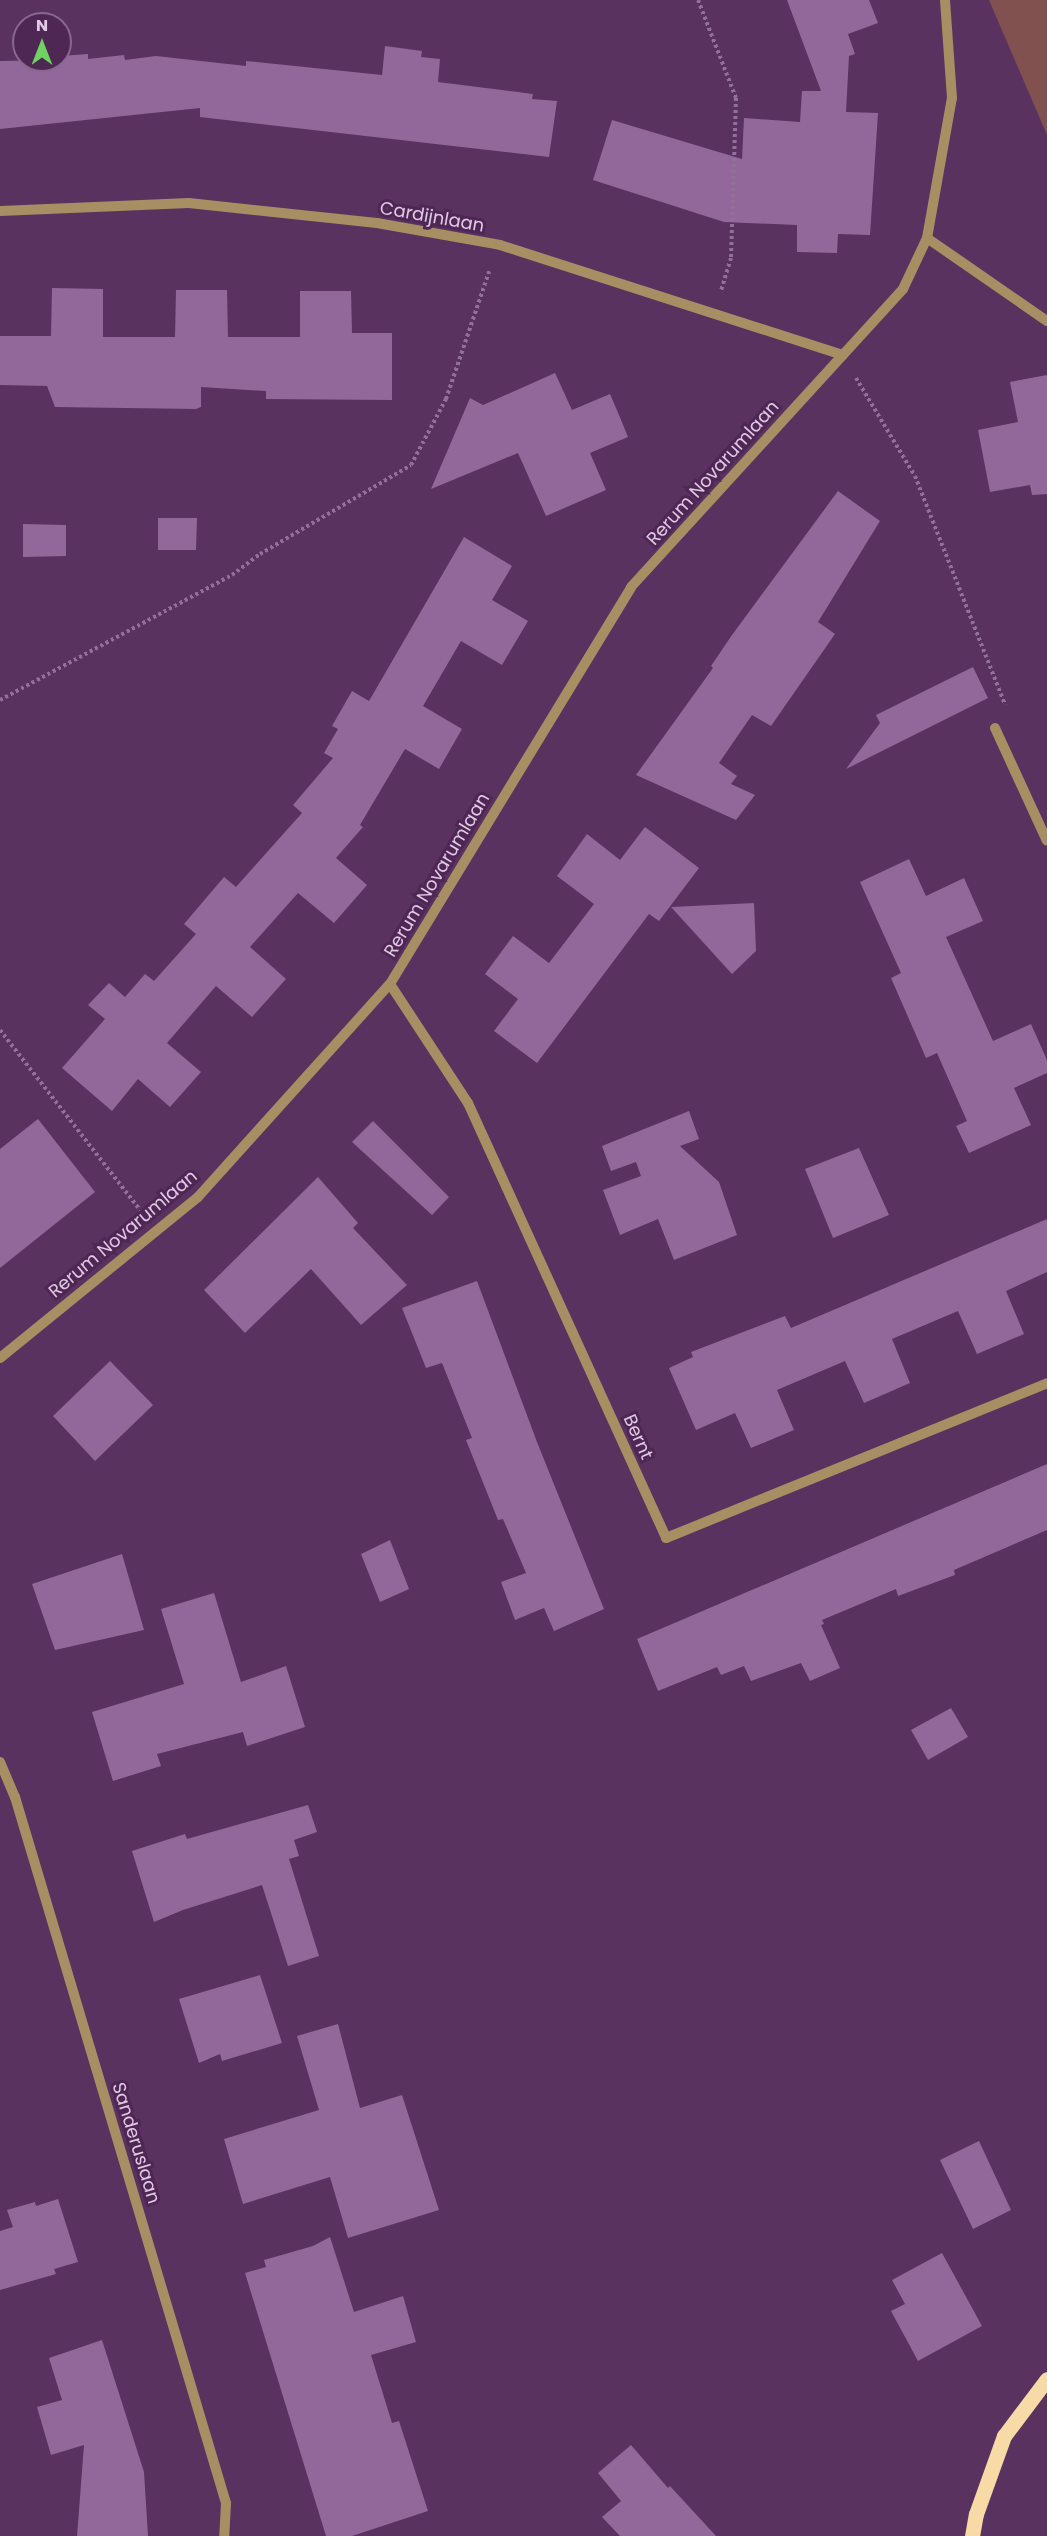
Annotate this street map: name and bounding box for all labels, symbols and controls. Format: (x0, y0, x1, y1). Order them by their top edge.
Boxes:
north arrow (12, 12, 72, 72)
text: N (36, 14, 48, 37)
street label: Cardijnlaan (378, 197, 486, 237)
street label: Rerum Novarumlaan (642, 396, 784, 550)
street label: Rerum Novarumlaan (380, 789, 494, 961)
street label: Rerum Novarumlaan (44, 1166, 202, 1302)
street label: Bernt (619, 1411, 657, 1463)
street label: Sanderuslaan (107, 2080, 165, 2206)

